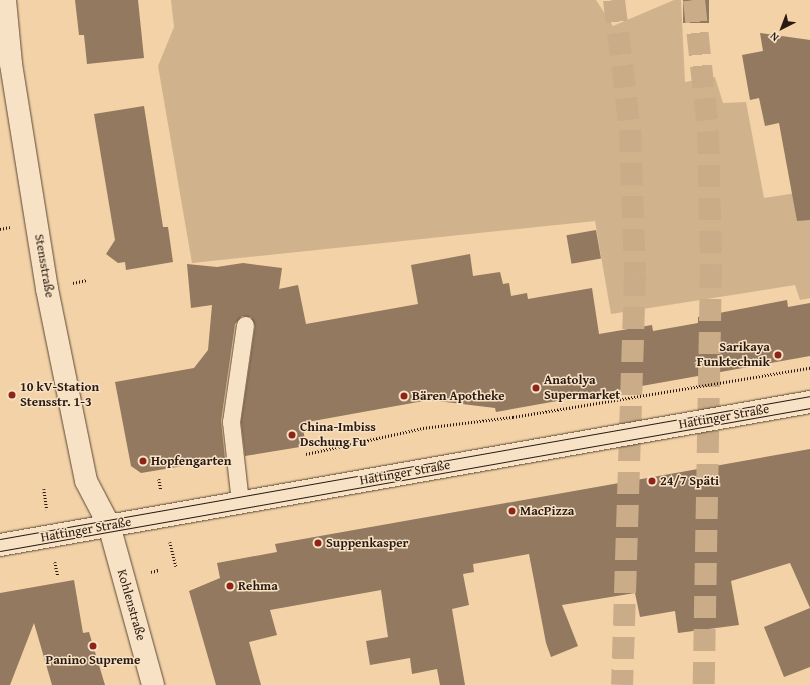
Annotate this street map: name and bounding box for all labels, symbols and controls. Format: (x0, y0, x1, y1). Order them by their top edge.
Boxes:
north arrow (762, 8, 802, 48)
text: N (766, 29, 782, 45)
street label: Stensstraße (31, 233, 57, 299)
place label: Sarikaya Funktechnik (697, 340, 770, 371)
marker: Sarikaya Funktechnik (773, 350, 783, 360)
place label: Anatolya Supermarket (544, 373, 620, 404)
place label: 10 kV-Station Stensstr. 1-3 (20, 380, 99, 411)
marker: Anatolya Supermarket (531, 383, 541, 393)
place label: Bären Apotheke (412, 388, 505, 404)
marker: 10 kV-Station Stensstr. 1-3 (7, 390, 17, 400)
marker: Bären Apotheke (399, 391, 409, 401)
street label: Hattinger Straße (677, 401, 771, 433)
place label: China-Imbiss Dschung Fu (300, 420, 376, 451)
marker: China-Imbiss Dschung Fu (287, 430, 297, 440)
place label: Hopfengarten (151, 453, 231, 469)
marker: Hopfengarten (138, 456, 148, 466)
street label: Hattinger Straße (358, 457, 452, 489)
place label: 24/7 Späti (660, 473, 719, 489)
marker: 24/7 Späti (647, 476, 657, 486)
place label: MacPizza (520, 503, 574, 519)
marker: MacPizza (507, 506, 517, 516)
street label: Hattinger Straße (39, 514, 133, 546)
place label: Suppenkasper (326, 535, 409, 551)
marker: Suppenkasper (313, 538, 323, 548)
street label: Kohlenstraße (113, 568, 149, 642)
place label: Rehma (238, 578, 278, 594)
marker: Rehma (225, 581, 235, 591)
marker: Panino Supreme (88, 641, 98, 651)
place label: Panino Supreme (46, 652, 140, 668)

